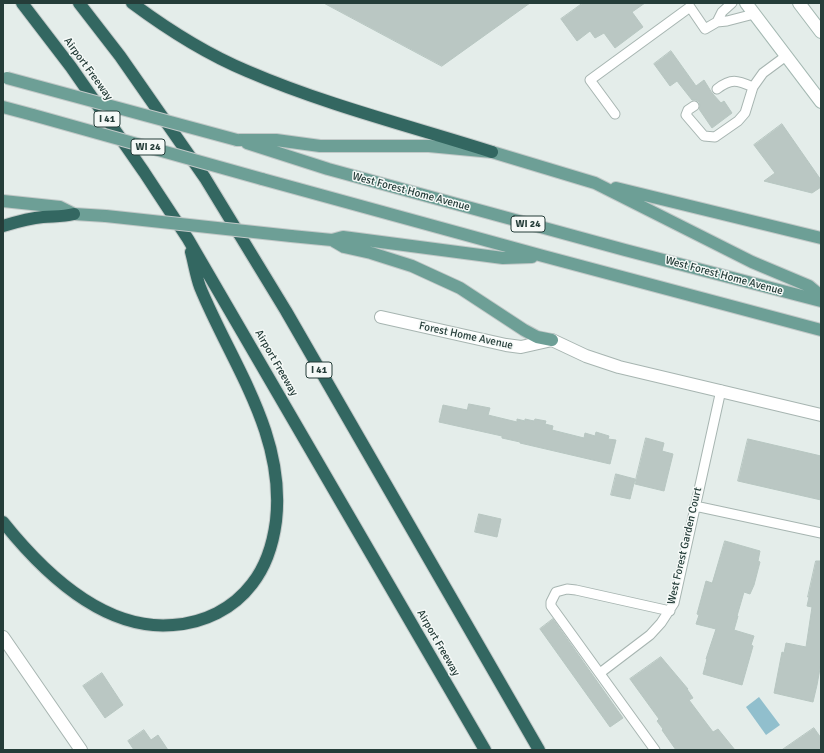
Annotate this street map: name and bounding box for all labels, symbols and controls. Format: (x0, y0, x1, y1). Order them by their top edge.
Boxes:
street label: Airport Freeway (61, 35, 115, 103)
road number: I 41 (94, 111, 120, 127)
road number: WI 24 (131, 139, 165, 155)
street label: West Forest Home Avenue (351, 170, 471, 214)
road number: WI 24 (511, 216, 545, 232)
street label: West Forest Home Avenue (664, 254, 784, 298)
street label: Forest Home Avenue (418, 320, 514, 352)
street label: Airport Freeway (252, 327, 300, 399)
road number: I 41 (306, 362, 332, 378)
street label: West Forest Garden Court (665, 486, 705, 606)
street label: Airport Freeway (414, 607, 462, 679)

